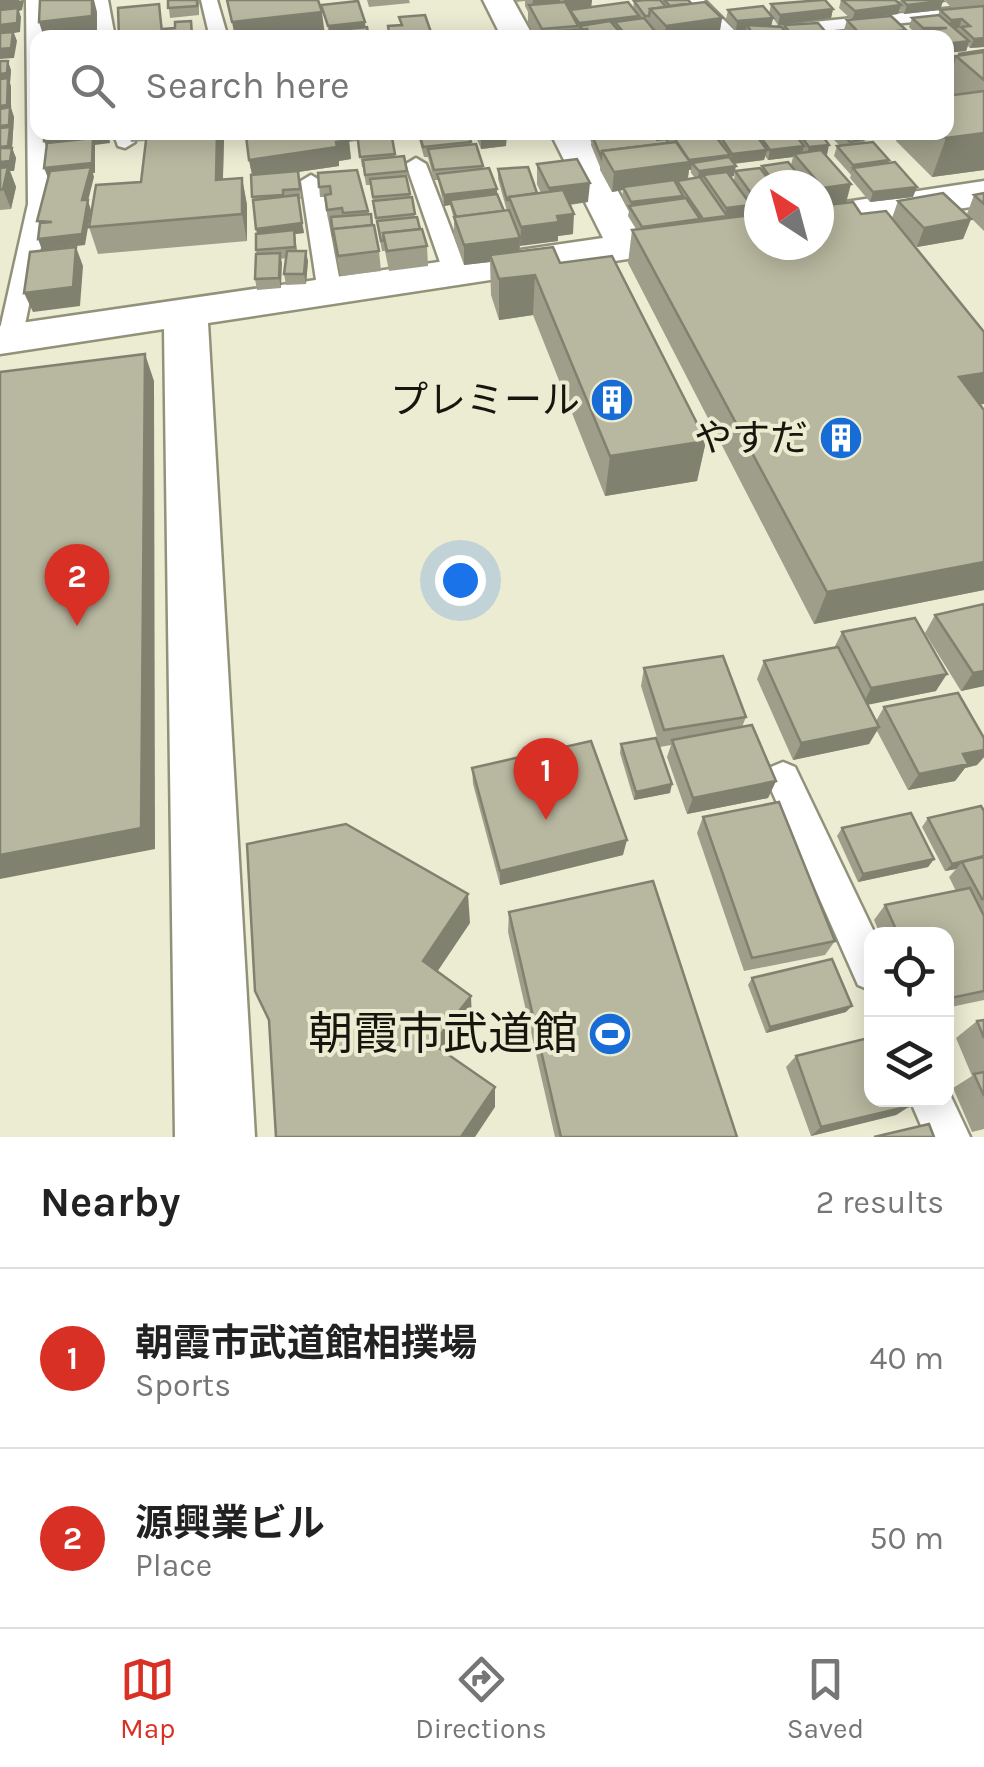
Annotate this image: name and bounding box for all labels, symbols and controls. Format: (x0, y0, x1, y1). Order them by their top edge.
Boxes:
search box (30, 30, 954, 140)
icon: search (65, 58, 120, 113)
text: Search here (145, 63, 349, 108)
north arrow (744, 170, 834, 260)
building icon: プレミール (589, 377, 635, 423)
place label: プレミール (390, 378, 580, 423)
building icon: やすだ (818, 415, 864, 461)
place label: やすだ (694, 416, 808, 461)
pin: 2 (44, 544, 110, 626)
your location (435, 555, 486, 606)
pin: 1 (514, 738, 578, 820)
map controls (864, 927, 954, 1107)
button: locate (864, 927, 954, 1017)
place label: 朝霞市武道館 (308, 1008, 578, 1060)
sports icon: 朝霞市武道館 (587, 1011, 633, 1057)
button: layers (864, 1017, 954, 1107)
text: Nearby (40, 1177, 180, 1227)
text: 2 results (816, 1184, 944, 1221)
text: 朝霞市武道館相撲場 (135, 1321, 477, 1366)
text: 1 (67, 1340, 78, 1377)
text: 40 m (870, 1340, 944, 1377)
text: Sports (135, 1367, 231, 1404)
text: 源興業ビル (135, 1501, 325, 1546)
text: 2 (63, 1520, 82, 1557)
text: 50 m (869, 1520, 944, 1557)
text: Place (135, 1547, 212, 1584)
tab: Map (120, 1652, 175, 1745)
tab: Directions (415, 1652, 547, 1745)
tab: Saved (787, 1652, 864, 1745)

